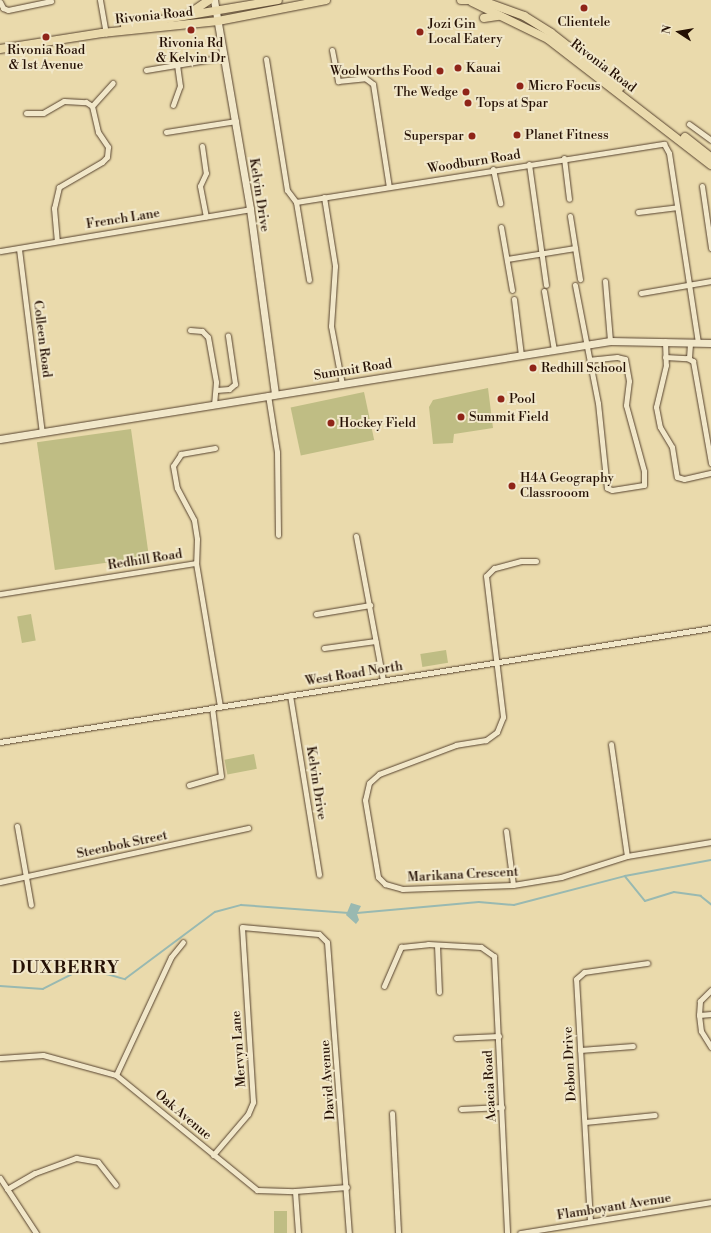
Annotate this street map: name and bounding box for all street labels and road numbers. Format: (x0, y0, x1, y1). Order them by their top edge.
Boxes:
street label: Rivonia Road (114, 4, 194, 28)
street label: Rivonia Road (567, 36, 639, 96)
street label: Woodburn Road (426, 147, 522, 177)
street label: Kelvin Drive (245, 157, 273, 233)
street label: French Lane (85, 205, 161, 233)
street label: Colleen Road (30, 300, 54, 378)
street label: Summit Road (313, 356, 393, 384)
street label: Redhill Road (107, 546, 183, 574)
street label: West Road North (304, 659, 404, 689)
street label: Kelvin Drive (302, 745, 330, 821)
street label: Steenbok Street (75, 828, 169, 862)
street label: Marikana Crescent (407, 864, 519, 886)
street label: Mervyn Lane (229, 1010, 249, 1088)
street label: Debon Drive (560, 1026, 580, 1102)
street label: David Avenue (317, 1039, 339, 1121)
street label: Acacia Road (480, 1050, 500, 1122)
street label: Oak Avenue (152, 1087, 214, 1143)
street label: Flamboyant Avenue (556, 1190, 672, 1224)

